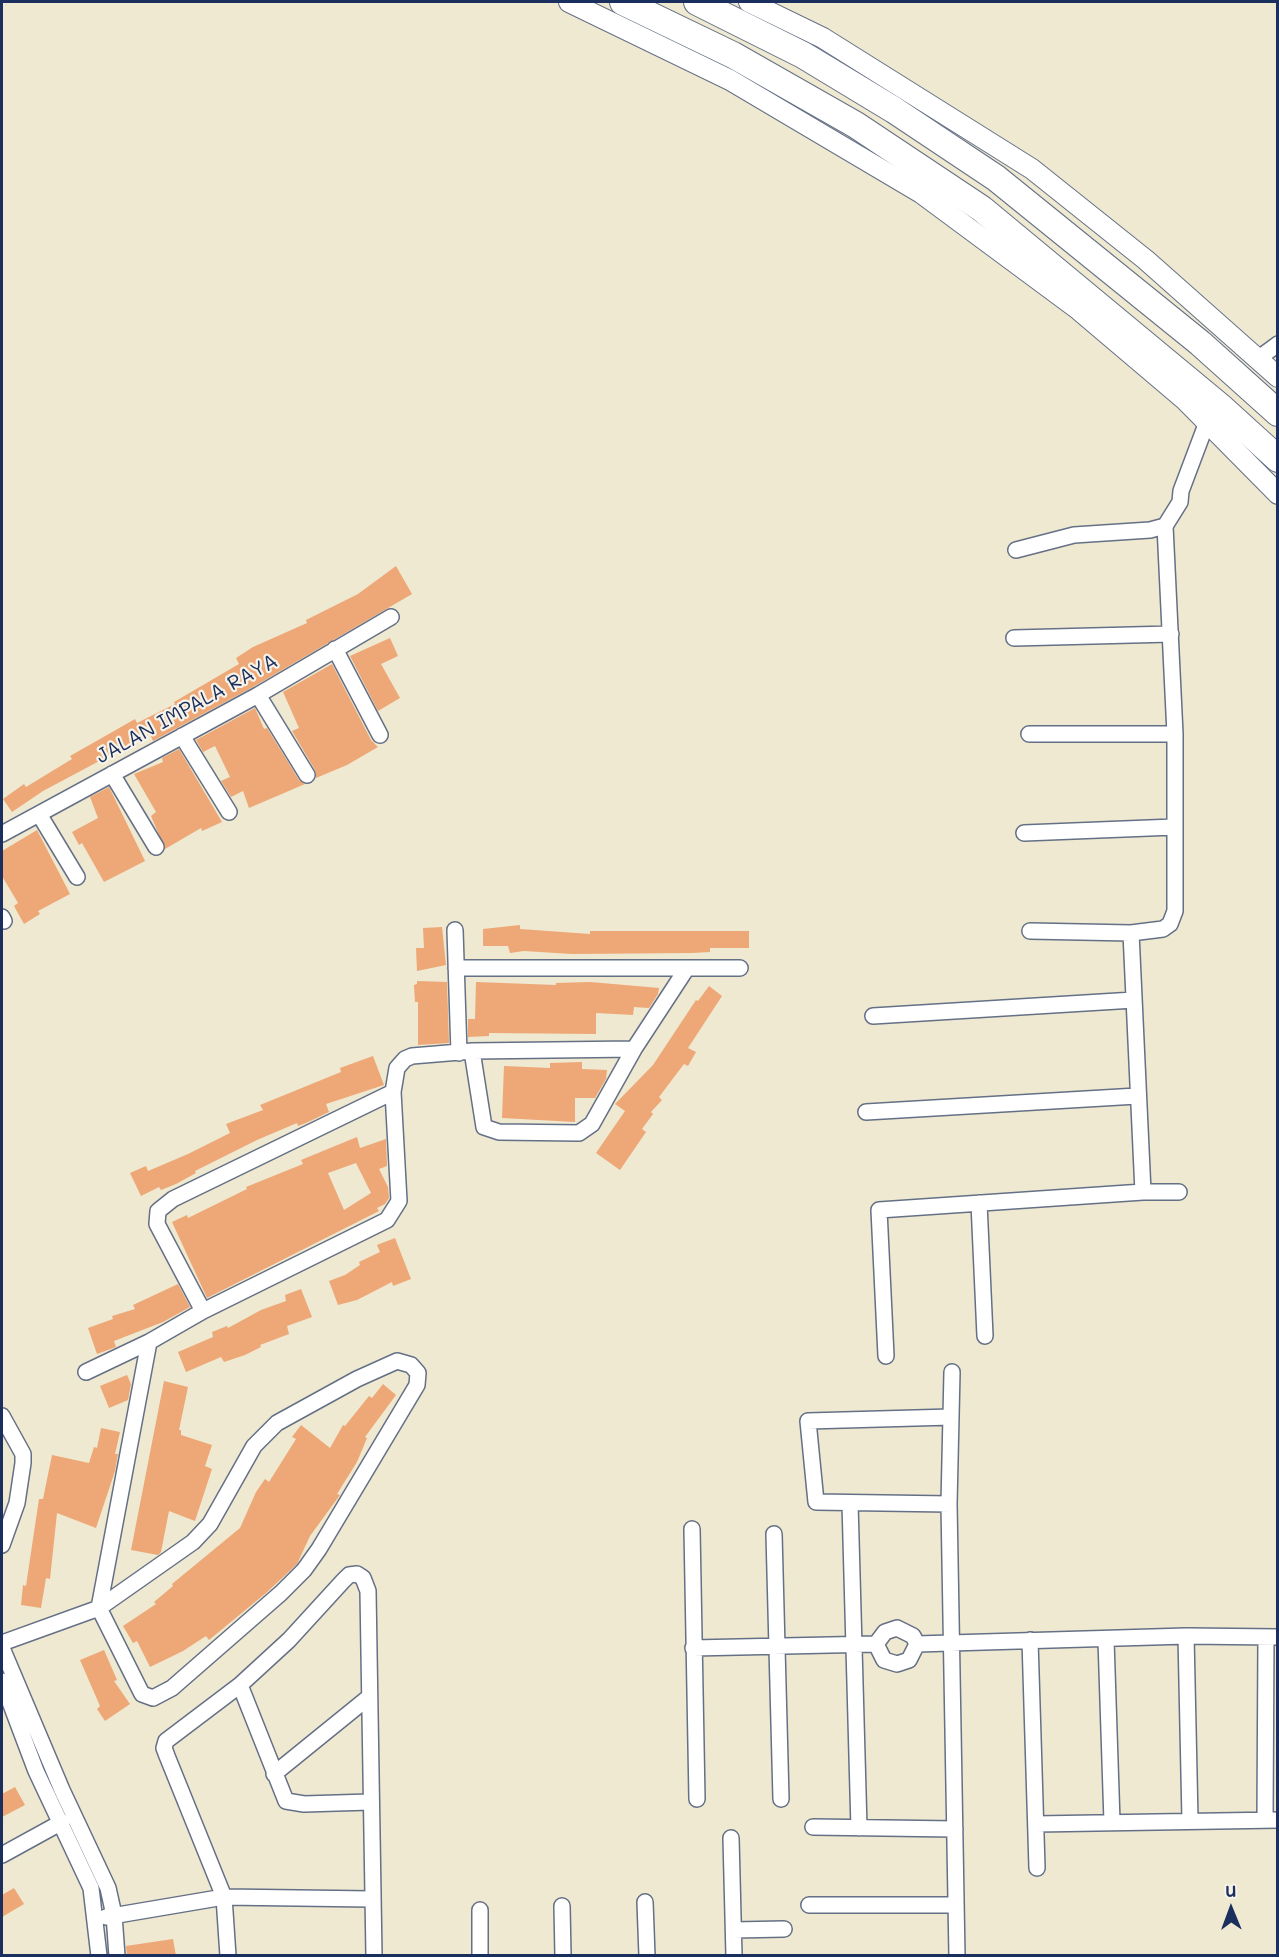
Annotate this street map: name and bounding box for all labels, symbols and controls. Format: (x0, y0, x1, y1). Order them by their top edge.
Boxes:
street label: JALAN IMPALA RAYA (92, 649, 282, 769)
north arrow (1201, 1879, 1261, 1939)
text: U (1225, 1880, 1236, 1901)

